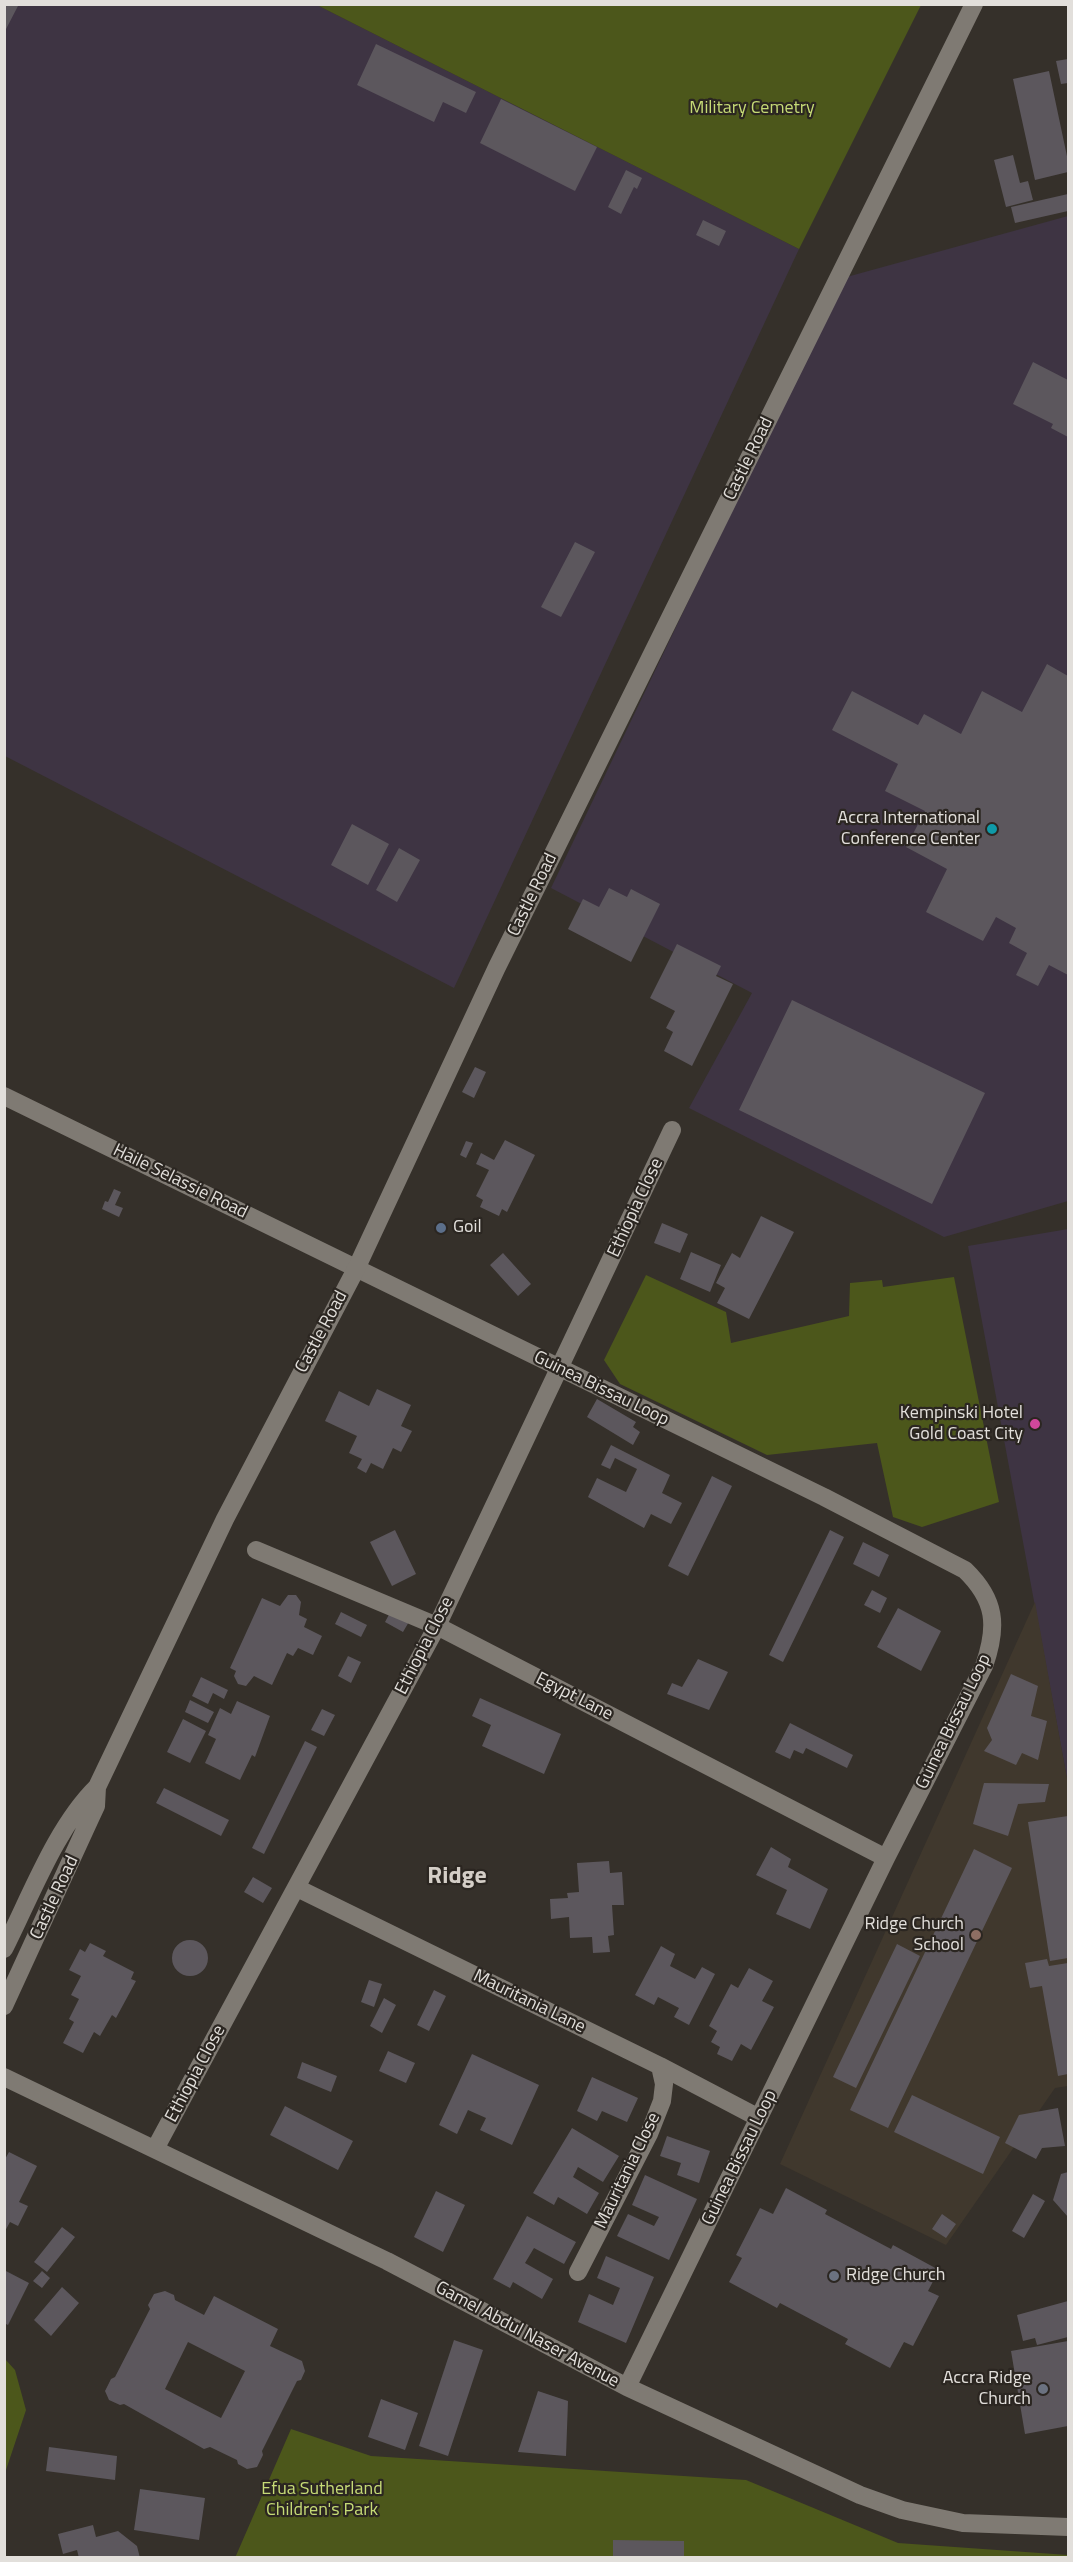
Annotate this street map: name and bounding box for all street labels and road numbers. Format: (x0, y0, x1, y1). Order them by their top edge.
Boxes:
street label: Castle Road (720, 414, 778, 504)
street label: Castle Road (504, 850, 562, 940)
street label: Haile Selassie Road (109, 1140, 251, 1224)
street label: Ethiopia Close (604, 1155, 668, 1261)
street label: Castle Road (291, 1287, 353, 1377)
street label: Guinea Bissau Loop (530, 1347, 672, 1431)
street label: Ethiopia Close (391, 1594, 459, 1698)
street label: Guinea Bissau Loop (912, 1651, 996, 1793)
street label: Egypt Lane (532, 1668, 616, 1726)
street label: Castle Road (26, 1853, 84, 1943)
street label: Mauritania Lane (469, 1966, 589, 2038)
street label: Ethiopia Close (161, 2022, 231, 2126)
street label: Guinea Bissau Loop (698, 2087, 782, 2229)
street label: Mauritania Close (591, 2109, 665, 2233)
street label: Gamel Abdul Naser Avenue (431, 2277, 623, 2393)

